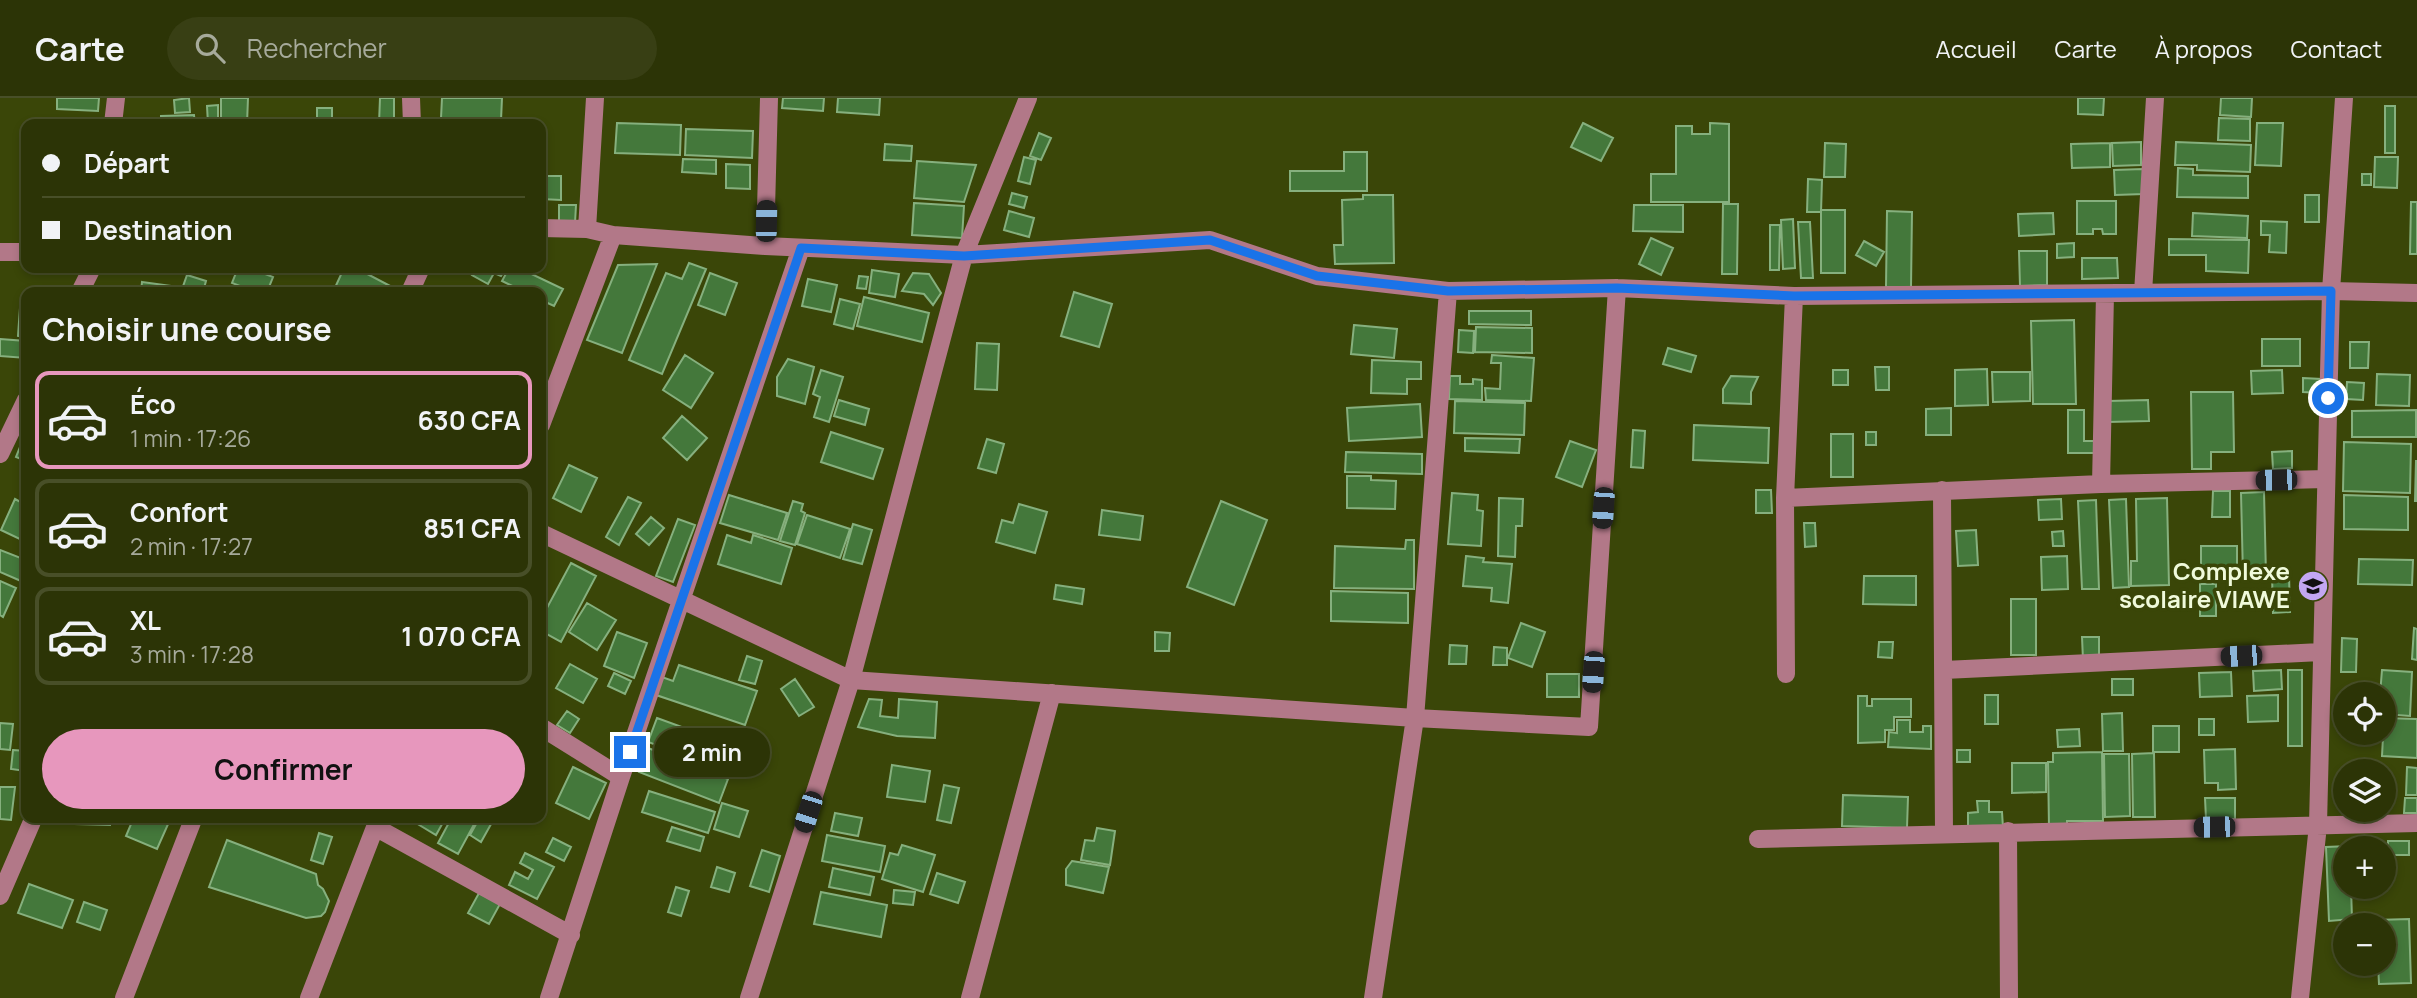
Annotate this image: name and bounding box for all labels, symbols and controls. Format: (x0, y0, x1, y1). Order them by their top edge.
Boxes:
search box (167, 17, 657, 80)
text: Carte (35, 26, 125, 71)
icon: search (191, 29, 229, 67)
text: Rechercher (247, 30, 387, 66)
text: Accueil (1936, 32, 2016, 65)
text: Carte (2054, 32, 2117, 65)
text: À propos (2155, 32, 2253, 65)
text: Contact (2291, 32, 2382, 65)
text: Départ (84, 145, 170, 181)
car (756, 200, 777, 242)
text: Destination (84, 212, 233, 248)
text: Choisir une course (42, 307, 332, 351)
route start (2312, 382, 2344, 414)
text: Éco (130, 386, 176, 422)
icon: car (46, 389, 109, 452)
text: 630 CFA (417, 402, 521, 438)
text: 1 min · 17:26 (130, 422, 251, 454)
car (2255, 469, 2298, 491)
car (1592, 486, 1615, 530)
text: Confort (130, 494, 229, 530)
icon: car (46, 497, 109, 560)
text: 851 CFA (423, 510, 521, 546)
text: 2 min · 17:27 (130, 530, 253, 562)
place label: Complexe scolaire VIAWE (2119, 554, 2290, 615)
school or university icon: Complexe scolaire VIAWE (2296, 569, 2330, 603)
text: XL (130, 602, 161, 638)
icon: car (46, 605, 109, 668)
text: 1 070 CFA (401, 618, 521, 654)
text: 3 min · 17:28 (130, 638, 254, 670)
car (2220, 644, 2263, 668)
car (1582, 650, 1605, 694)
map controls (2333, 682, 2396, 976)
button: locate (2333, 682, 2396, 745)
callout: 2 min (654, 728, 770, 776)
button: Confirmer (42, 729, 525, 809)
route end (614, 736, 646, 768)
text: 2 min (682, 736, 742, 768)
button: layers (2333, 759, 2396, 822)
car (792, 789, 825, 835)
car (2193, 816, 2236, 838)
button: + (2333, 836, 2396, 899)
button: − (2333, 913, 2396, 976)

